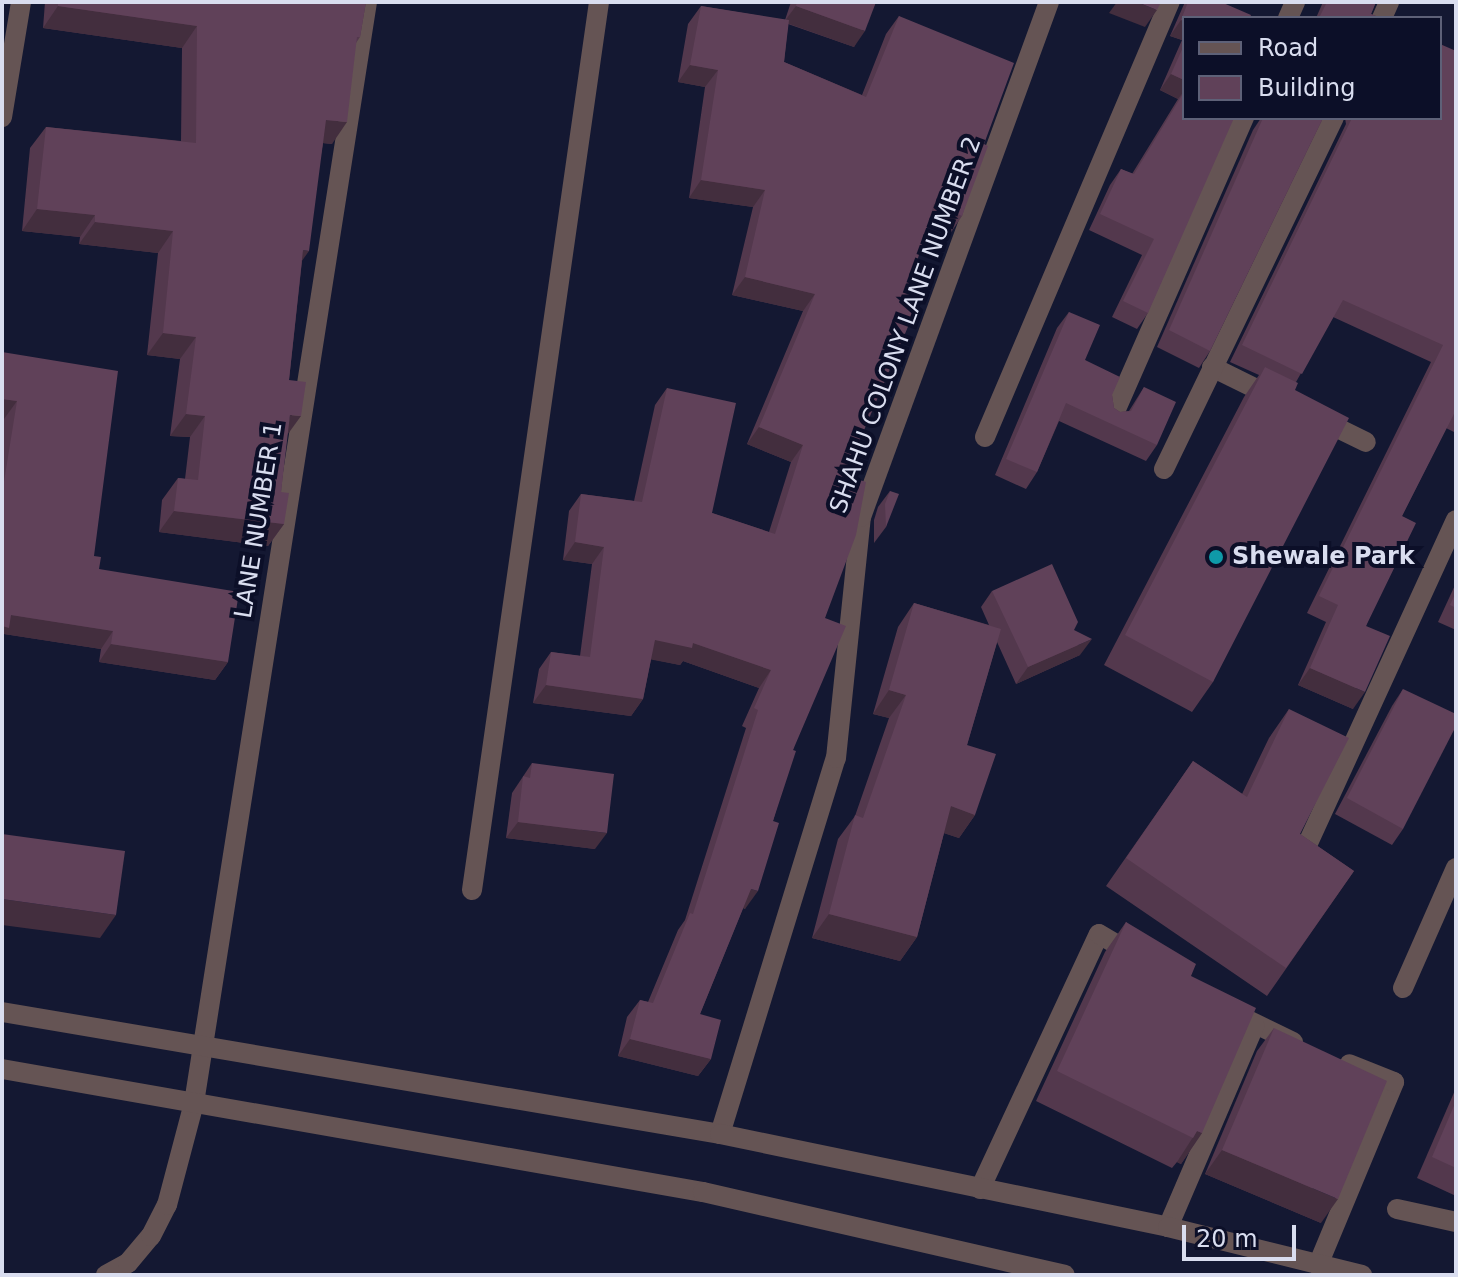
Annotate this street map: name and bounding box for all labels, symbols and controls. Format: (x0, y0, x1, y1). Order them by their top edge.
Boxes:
legend (1182, 16, 1442, 120)
text: Road (1258, 34, 1318, 62)
text: Building (1258, 74, 1355, 102)
street label: SHAHU COLONY LANE NUMBER 2 (824, 133, 988, 517)
street label: LANE NUMBER 1 (229, 420, 289, 620)
place label: Shewale Park (1232, 543, 1415, 571)
marker: Shewale Park (1207, 548, 1225, 566)
scale bar (1186, 1209, 1300, 1259)
text: 20 m (1196, 1225, 1258, 1253)

